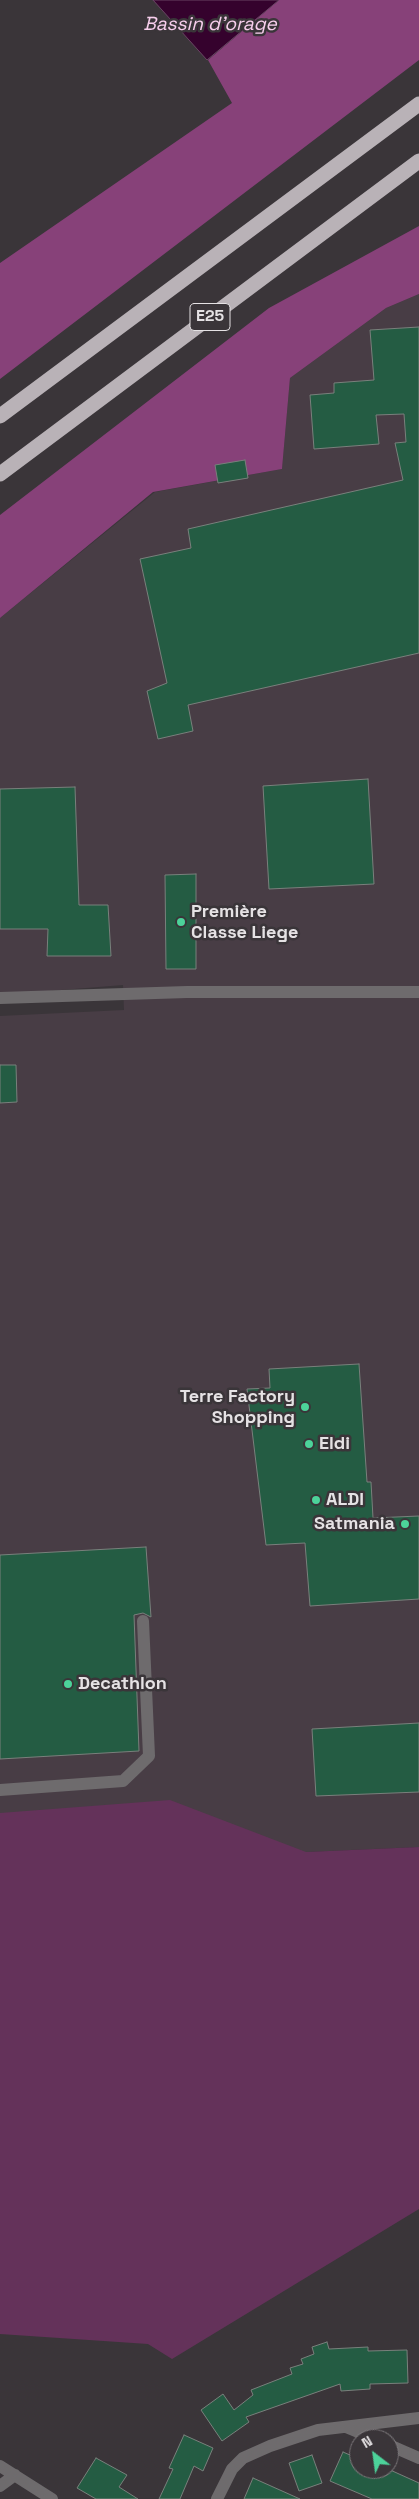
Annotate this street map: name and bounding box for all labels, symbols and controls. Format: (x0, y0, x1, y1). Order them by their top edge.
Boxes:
water label: Bassin d'orage (143, 14, 277, 36)
road number: E25 (190, 304, 230, 330)
place label: Première Classe Liege (191, 901, 298, 944)
marker: Première Classe Liege (175, 916, 187, 928)
place label: Terre Factory Shopping (180, 1386, 295, 1428)
marker: Terre Factory Shopping (299, 1401, 311, 1413)
place label: Eldi (319, 1433, 350, 1455)
marker: Eldi (303, 1438, 315, 1450)
place label: ALDI (326, 1489, 364, 1511)
marker: ALDI (310, 1494, 322, 1506)
place label: Satmania (314, 1513, 395, 1535)
marker: Satmania (399, 1518, 411, 1530)
place label: Decathlon (78, 1673, 167, 1695)
marker: Decathlon (62, 1678, 74, 1690)
north arrow (349, 2429, 399, 2479)
text: N (358, 2432, 376, 2452)

